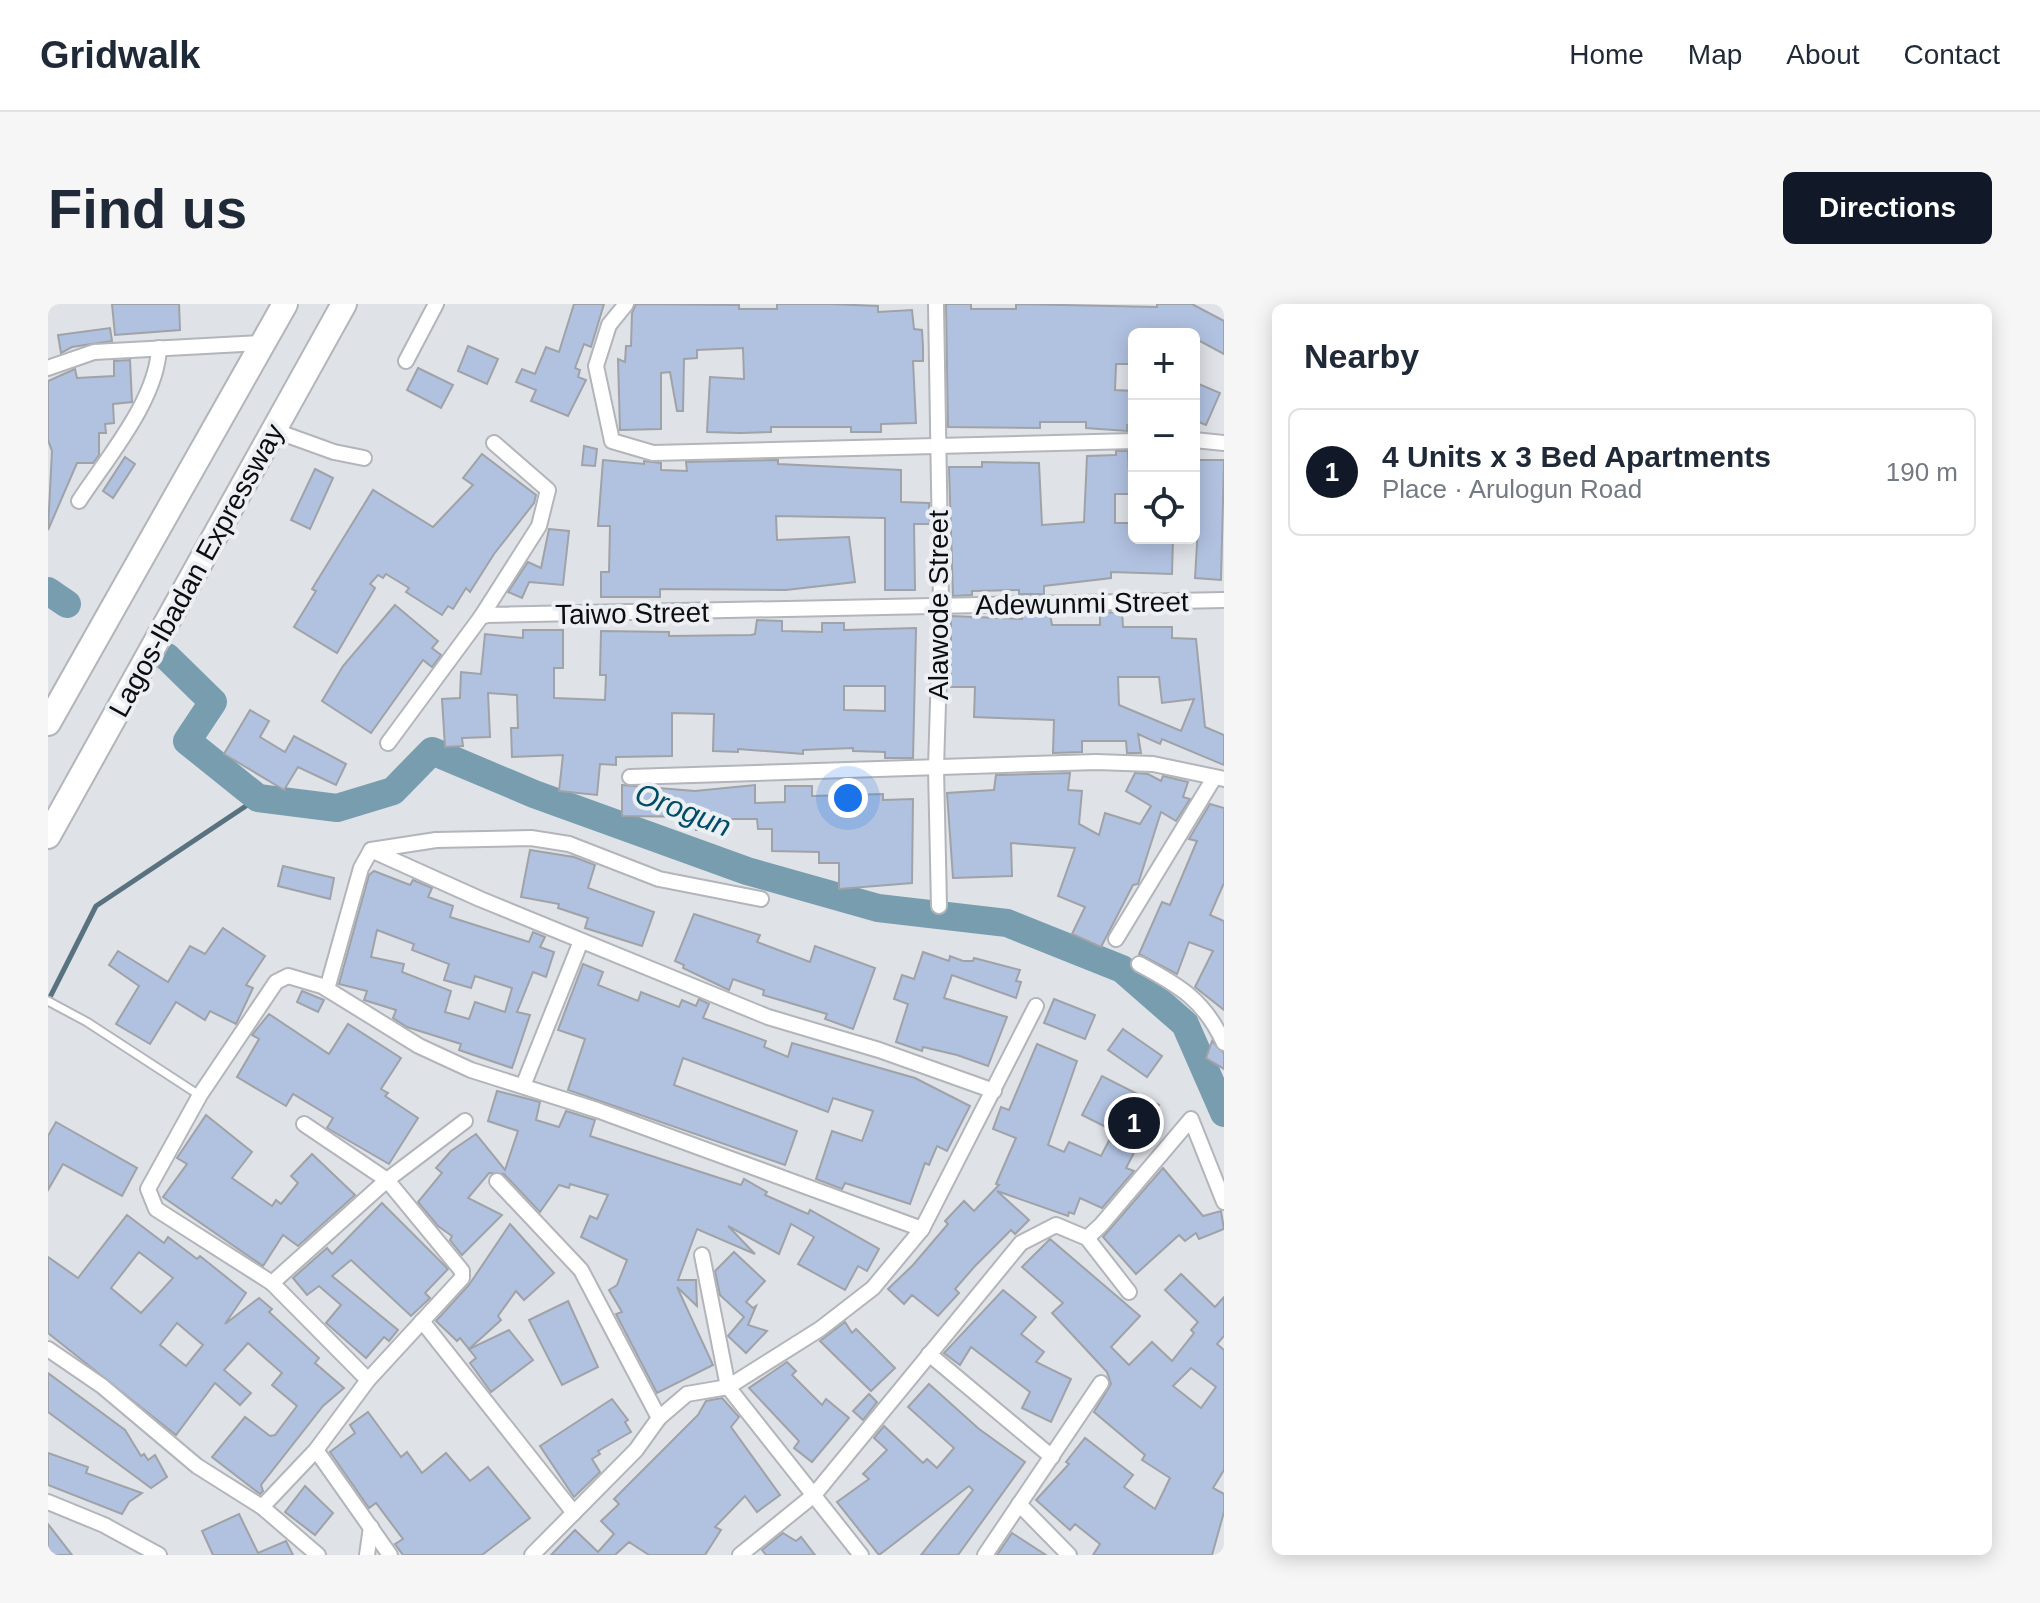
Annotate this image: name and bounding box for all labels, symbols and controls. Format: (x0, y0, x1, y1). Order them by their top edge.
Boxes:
text: Gridwalk (40, 34, 201, 76)
text: Home (1569, 39, 1644, 70)
text: Map (1688, 39, 1742, 70)
text: About (1786, 39, 1860, 70)
text: Contact (1904, 39, 2000, 70)
button: Directions (1783, 172, 1992, 244)
text: Find us (48, 177, 247, 240)
map controls (1128, 328, 1200, 544)
button: + (1128, 328, 1200, 400)
text: Nearby (1304, 337, 1419, 375)
button: − (1128, 400, 1200, 472)
street label: Lagos-Ibadan Expressway (103, 418, 290, 722)
text: 4 Units x 3 Bed Apartments (1382, 440, 1771, 473)
text: 1 (1325, 457, 1339, 487)
text: 190 m (1886, 457, 1958, 487)
button: locate (1128, 472, 1200, 544)
text: Place · Arulogun Road (1382, 474, 1642, 504)
street label: Alawode Street (923, 510, 954, 700)
street label: Adewunmi Street (975, 586, 1189, 621)
street label: Taiwo Street (555, 597, 710, 630)
water label: Orogun (631, 776, 736, 843)
your location (828, 778, 868, 818)
pin: 1 (1108, 1093, 1160, 1153)

